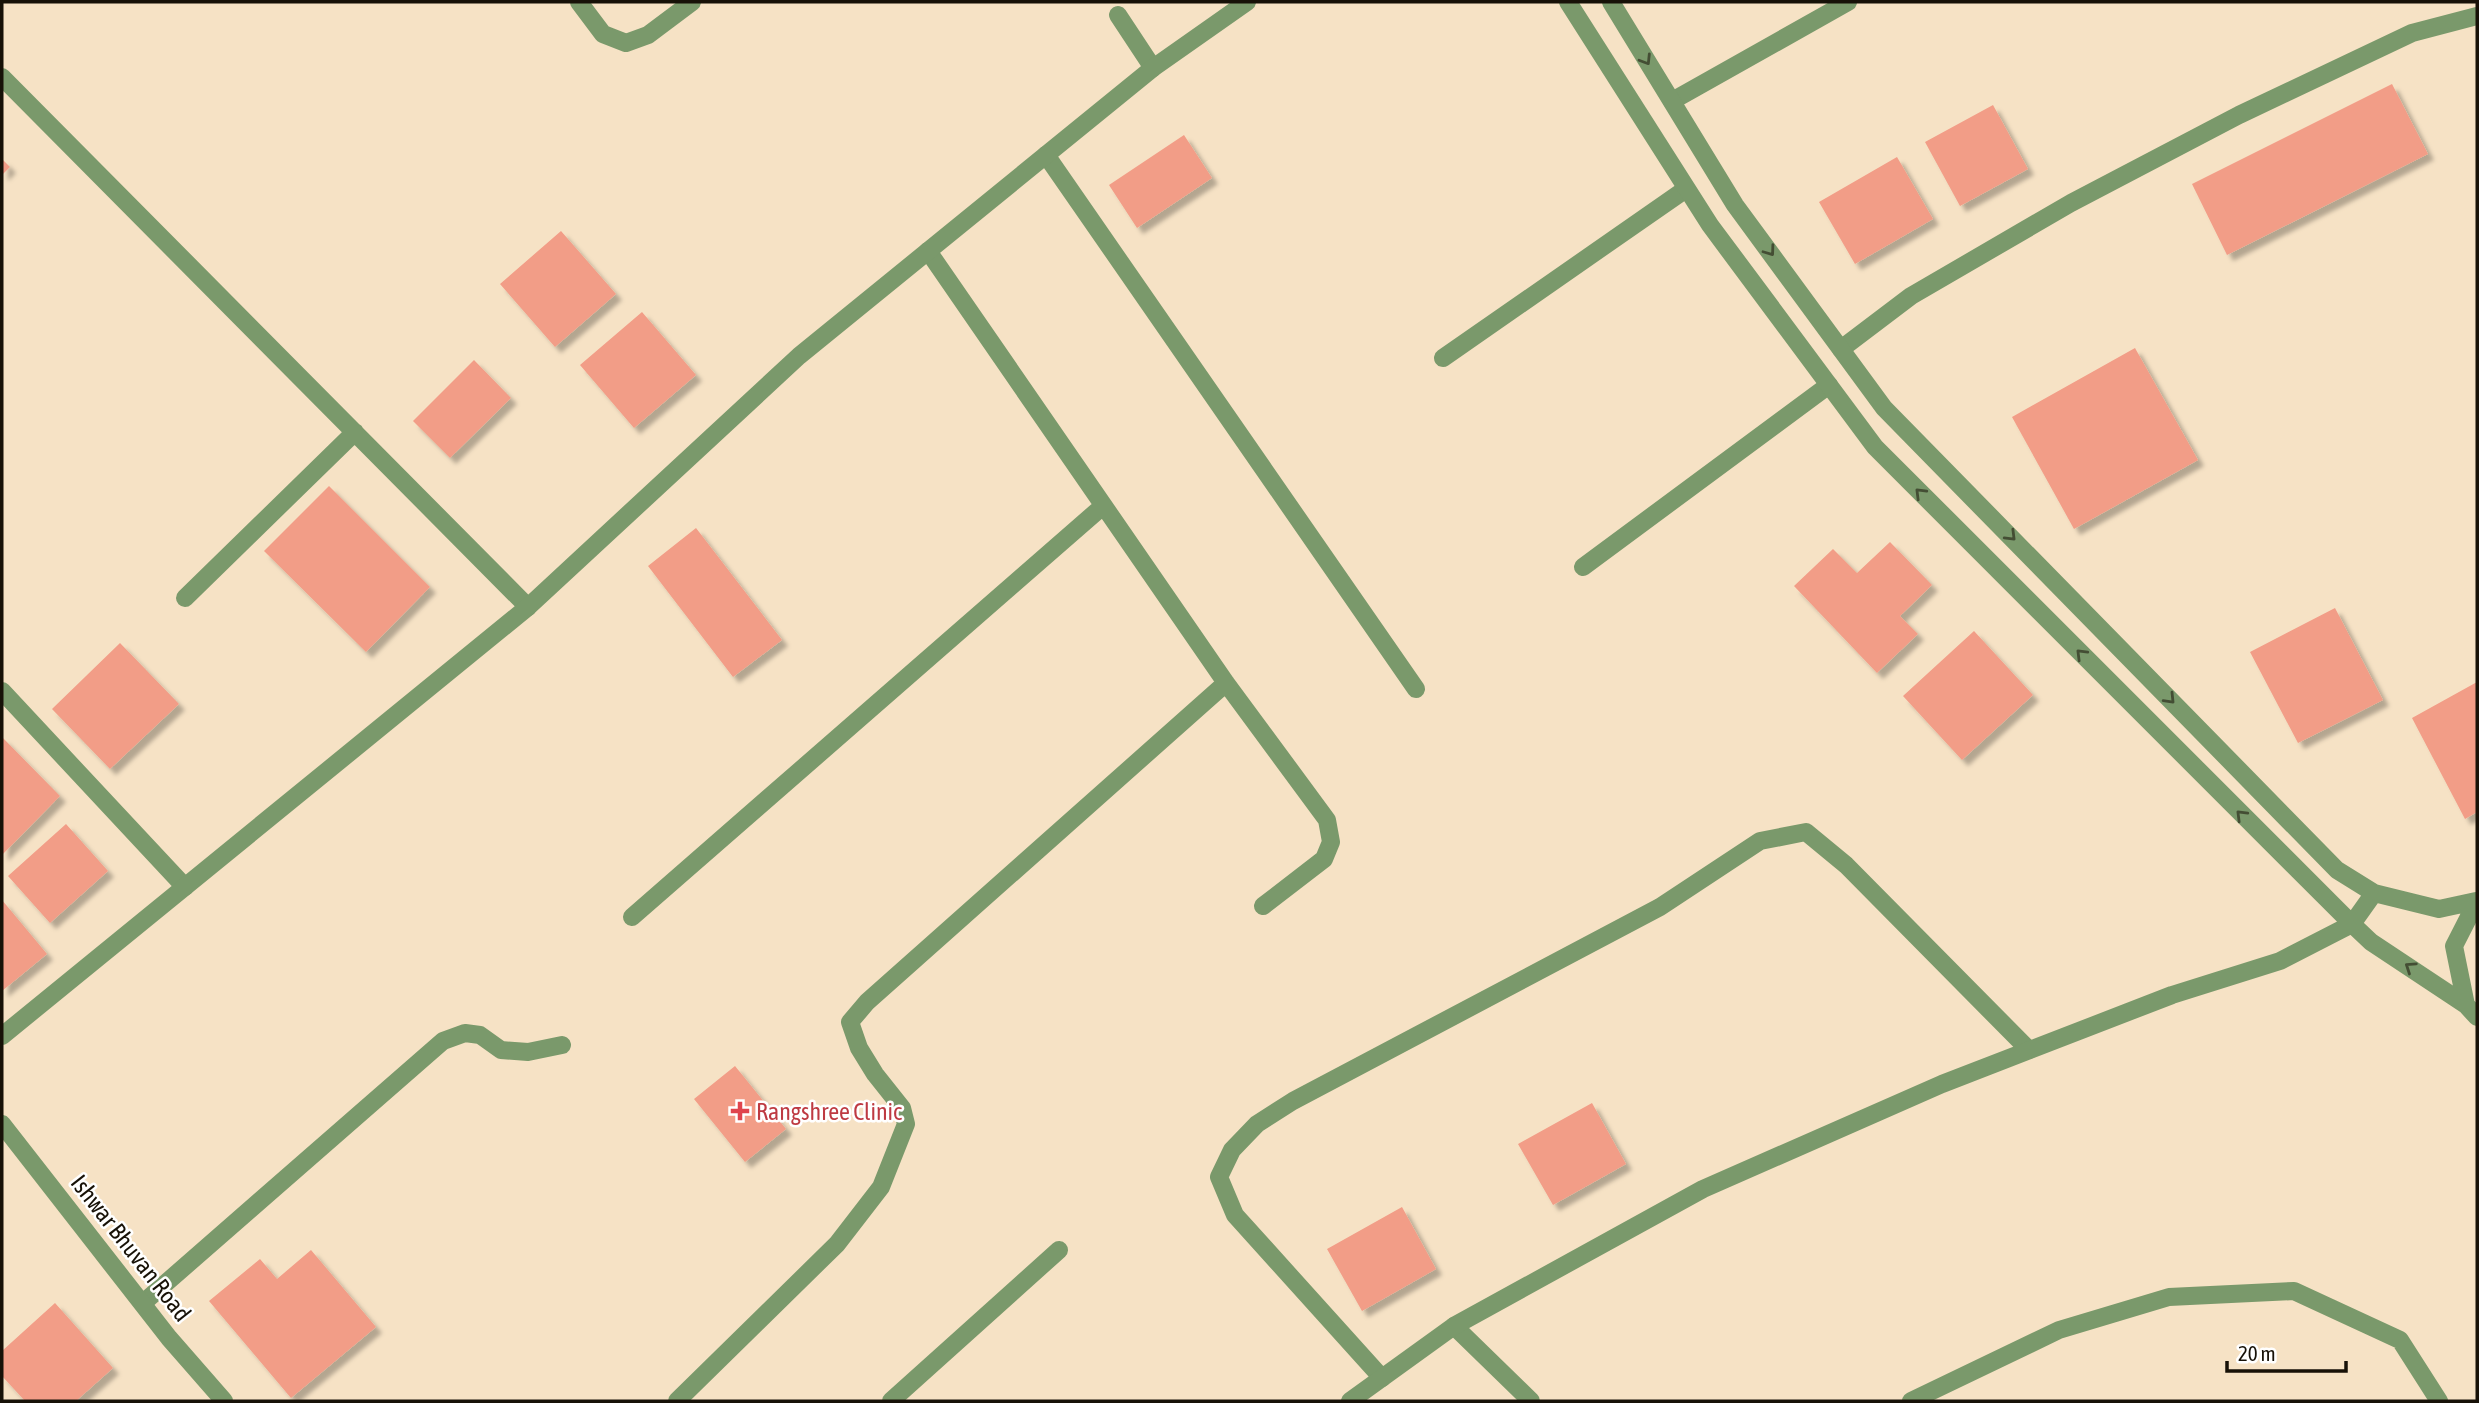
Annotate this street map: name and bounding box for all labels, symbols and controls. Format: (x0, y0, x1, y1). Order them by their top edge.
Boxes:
one-way arrow (1638, 52, 1651, 65)
one-way arrow (1761, 243, 1774, 256)
one-way arrow (1915, 488, 1928, 501)
one-way arrow (2002, 528, 2015, 541)
one-way arrow (2076, 649, 2089, 662)
one-way arrow (2162, 690, 2175, 703)
one-way arrow (2237, 810, 2250, 823)
one-way arrow (2404, 962, 2417, 975)
place label: Rangshree Clinic (756, 1098, 902, 1125)
marker: Rangshree Clinic (730, 1101, 750, 1121)
street label: Ishwar Bhuvan Road (66, 1170, 196, 1326)
scale bar (2227, 1330, 2346, 1374)
text: 20 m (2238, 1341, 2276, 1365)

